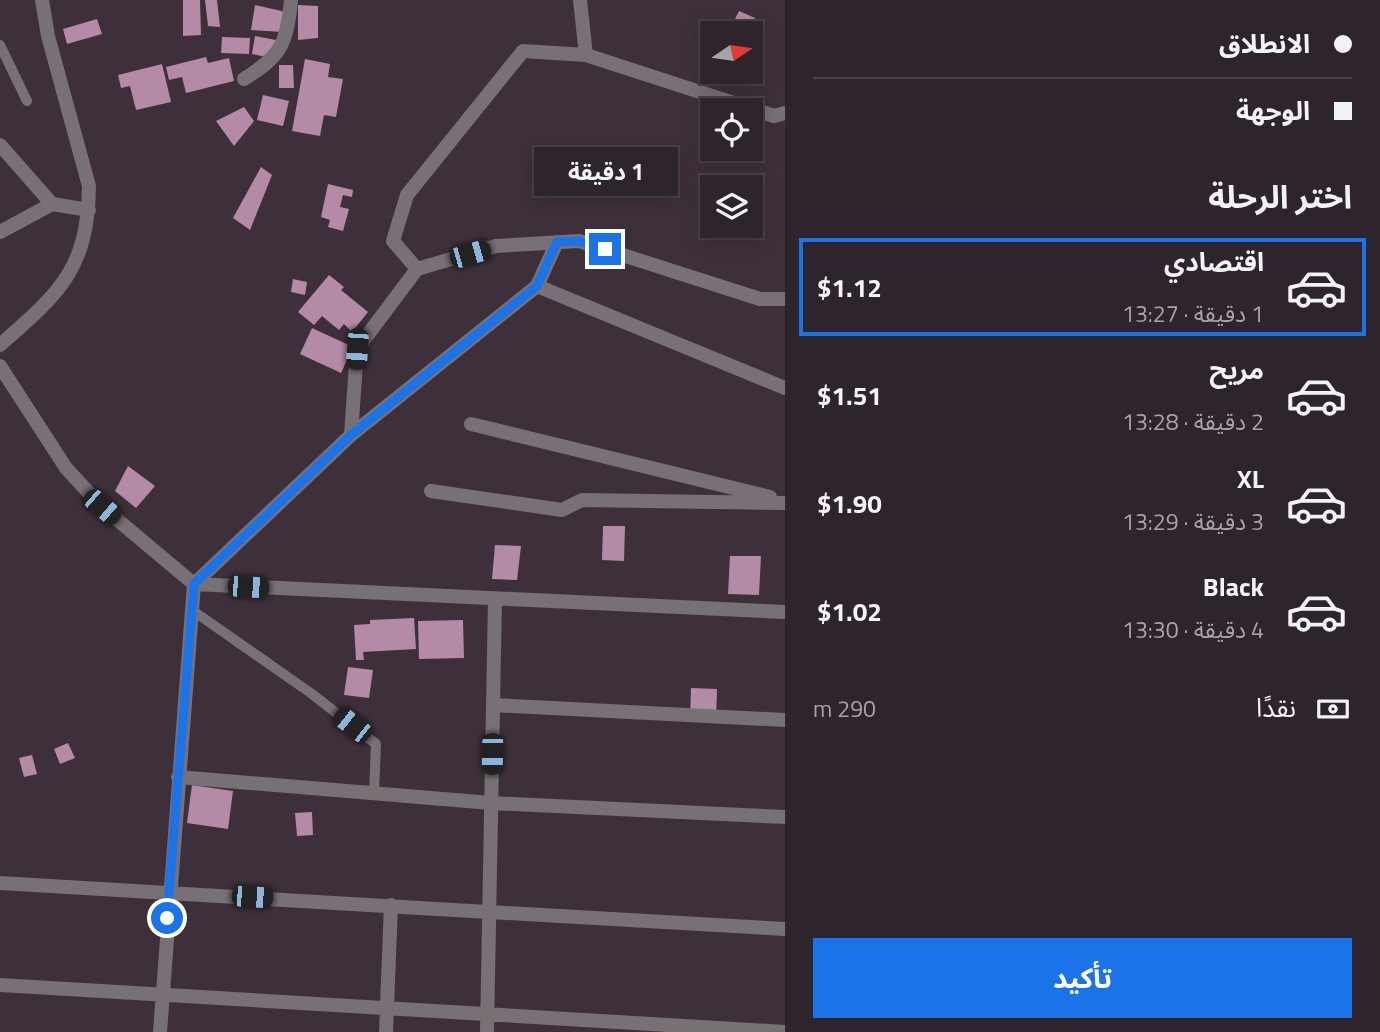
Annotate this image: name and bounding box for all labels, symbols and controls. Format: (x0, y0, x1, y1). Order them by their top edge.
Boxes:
north arrow (700, 21, 763, 84)
map controls (700, 21, 763, 238)
text: الانطلاق (1219, 24, 1310, 63)
text: الوجهة (1236, 91, 1310, 130)
button: locate (700, 98, 763, 161)
callout: 1 دقيقة (533, 148, 677, 196)
text: 1 دقيقة (568, 154, 644, 189)
text: اختر الرحلة (1208, 172, 1352, 220)
button: layers (700, 175, 763, 238)
route end (589, 233, 621, 265)
car (447, 238, 494, 270)
text: اقتصادي (1164, 242, 1264, 281)
icon: car (1285, 256, 1348, 319)
text: $1.12 (817, 268, 882, 307)
text: 1 دقيقة · 13:27 (1122, 296, 1264, 331)
car (346, 327, 369, 371)
text: مريح (1209, 350, 1264, 389)
icon: car (1285, 364, 1348, 427)
text: $1.51 (817, 376, 882, 415)
text: 2 دقيقة · 13:28 (1122, 404, 1264, 439)
text: XL (1237, 459, 1264, 498)
icon: car (1285, 472, 1348, 535)
text: $1.90 (817, 484, 882, 523)
car (80, 485, 125, 529)
text: 3 دقيقة · 13:29 (1122, 504, 1264, 539)
text: Black (1203, 567, 1264, 606)
car (227, 575, 270, 599)
icon: car (1285, 580, 1348, 643)
text: $1.02 (817, 592, 882, 631)
text: 4 دقيقة · 13:30 (1122, 612, 1264, 647)
text: نقدًا (1256, 688, 1296, 727)
icon: cash (1314, 690, 1352, 728)
text: 290 m (813, 691, 876, 726)
car (329, 704, 376, 746)
car (482, 733, 503, 775)
car (231, 885, 274, 909)
route start (151, 902, 183, 934)
button: تأكيد (813, 938, 1352, 1018)

